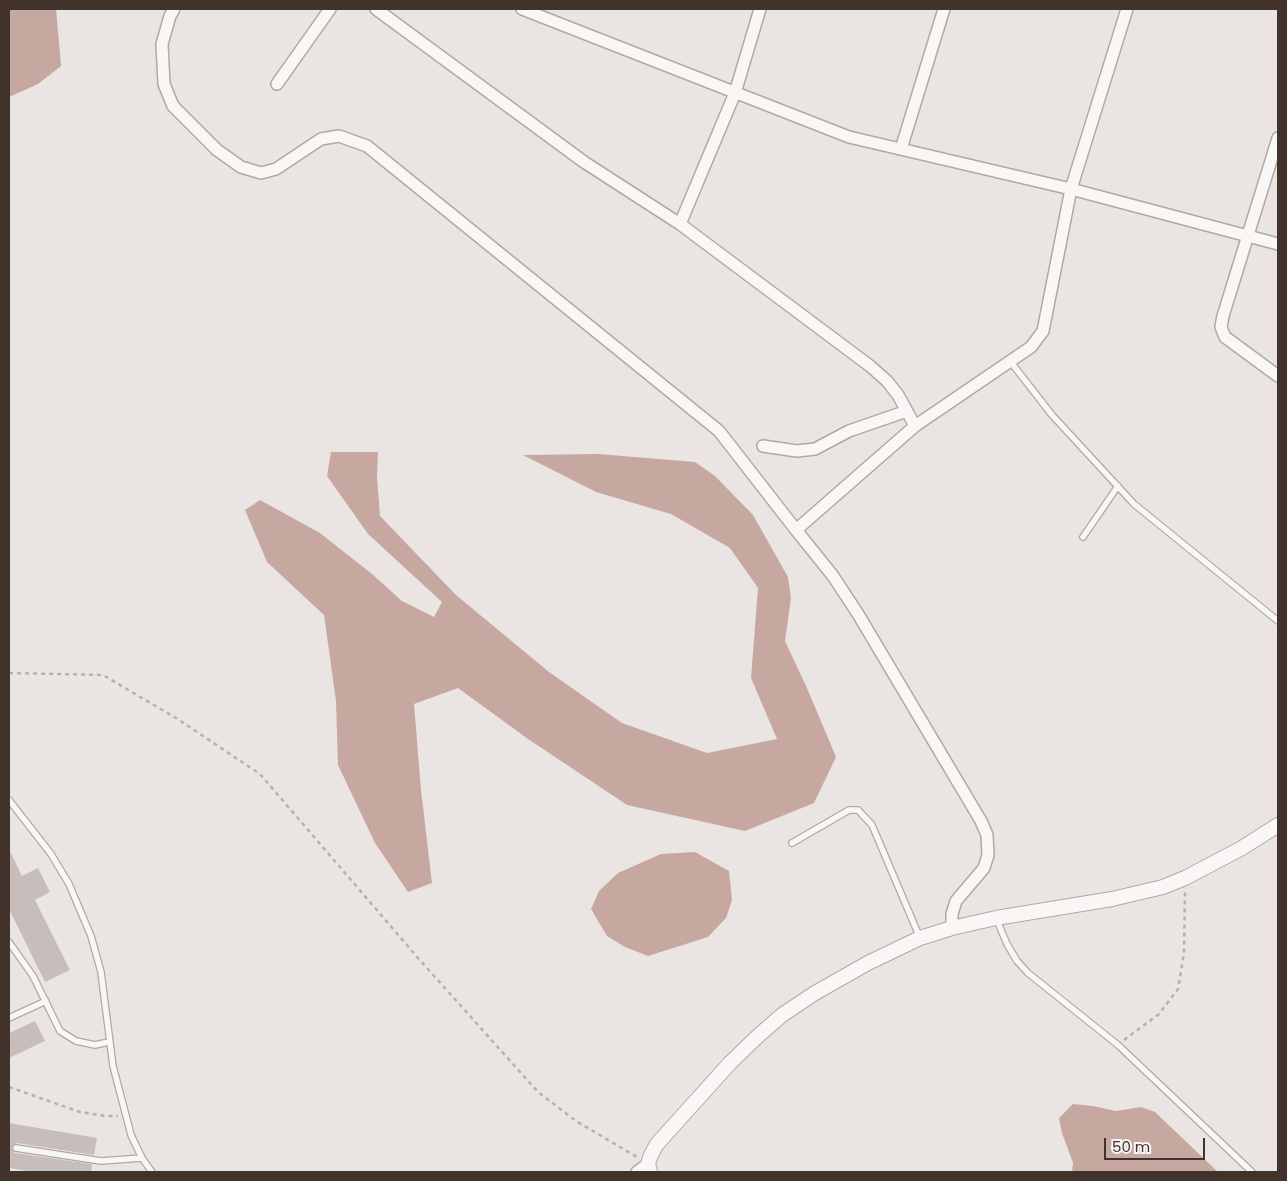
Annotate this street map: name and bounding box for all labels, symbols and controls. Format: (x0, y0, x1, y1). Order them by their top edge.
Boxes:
scale bar (1107, 1128, 1208, 1160)
text: 50 m (1112, 1136, 1150, 1157)

